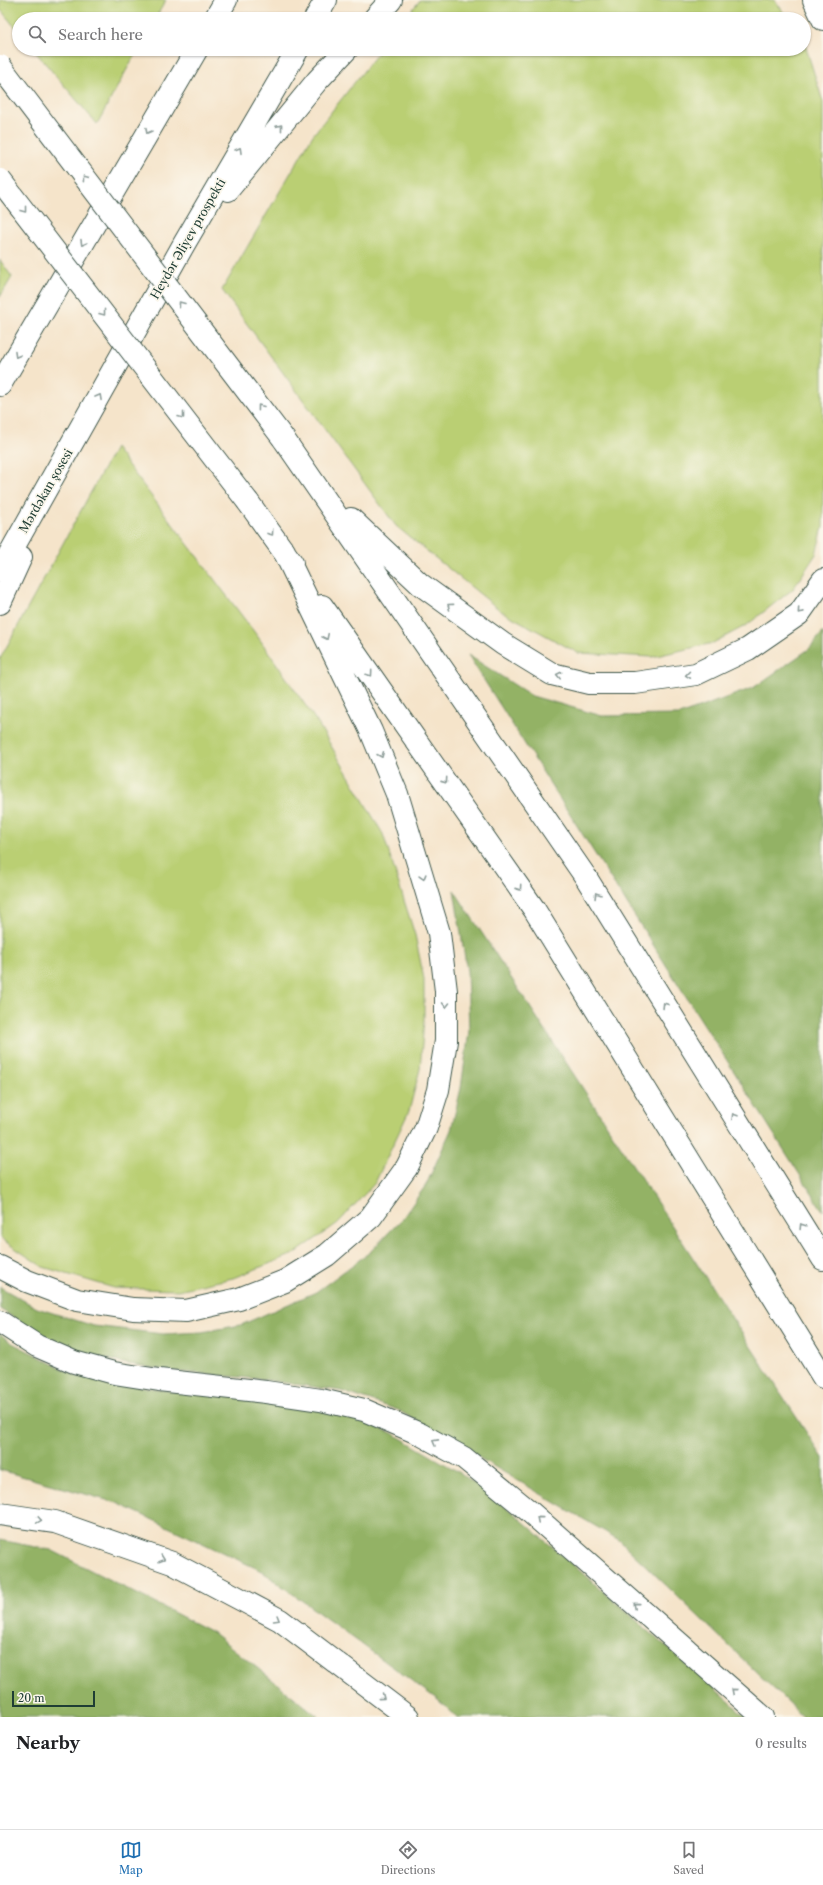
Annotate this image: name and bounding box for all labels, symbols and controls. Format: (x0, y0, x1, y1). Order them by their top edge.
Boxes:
search box (12, 12, 811, 56)
icon: search (26, 23, 48, 45)
text: Search here (58, 25, 143, 44)
one-way arrow (275, 124, 282, 131)
one-way arrow (146, 127, 153, 134)
one-way arrow (235, 146, 242, 154)
one-way arrow (83, 175, 90, 182)
street label: Heydər Əliyev prospekti (147, 175, 228, 302)
one-way arrow (19, 206, 26, 213)
one-way arrow (80, 239, 87, 246)
one-way arrow (179, 301, 186, 308)
one-way arrow (98, 309, 105, 316)
one-way arrow (15, 351, 22, 358)
one-way arrow (95, 394, 102, 401)
one-way arrow (257, 405, 264, 412)
one-way arrow (178, 412, 185, 419)
street label: Mərdəkan şosesi (15, 446, 76, 536)
one-way arrow (267, 529, 274, 536)
one-way arrow (448, 604, 455, 611)
one-way arrow (798, 607, 805, 614)
one-way arrow (321, 633, 329, 640)
one-way arrow (365, 670, 372, 677)
one-way arrow (685, 670, 691, 679)
one-way arrow (556, 672, 563, 680)
one-way arrow (376, 751, 384, 758)
one-way arrow (440, 777, 448, 784)
one-way arrow (418, 874, 427, 881)
one-way arrow (514, 883, 521, 890)
one-way arrow (594, 892, 601, 899)
one-way arrow (442, 1002, 450, 1008)
one-way arrow (663, 1002, 670, 1009)
one-way arrow (731, 1113, 739, 1120)
one-way arrow (800, 1223, 807, 1230)
one-way arrow (432, 1439, 439, 1446)
one-way arrow (35, 1515, 42, 1524)
one-way arrow (536, 1517, 544, 1524)
one-way arrow (159, 1555, 166, 1563)
one-way arrow (634, 1603, 641, 1610)
one-way arrow (273, 1615, 280, 1622)
scale bar (12, 1689, 95, 1708)
one-way arrow (731, 1689, 739, 1696)
text: 20 m (18, 1691, 44, 1705)
one-way arrow (377, 1692, 384, 1699)
text: Nearby (16, 1733, 80, 1753)
text: 0 results (755, 1735, 807, 1751)
tab: Map (119, 1839, 143, 1877)
tab: Directions (381, 1839, 435, 1877)
tab: Saved (673, 1839, 704, 1877)

